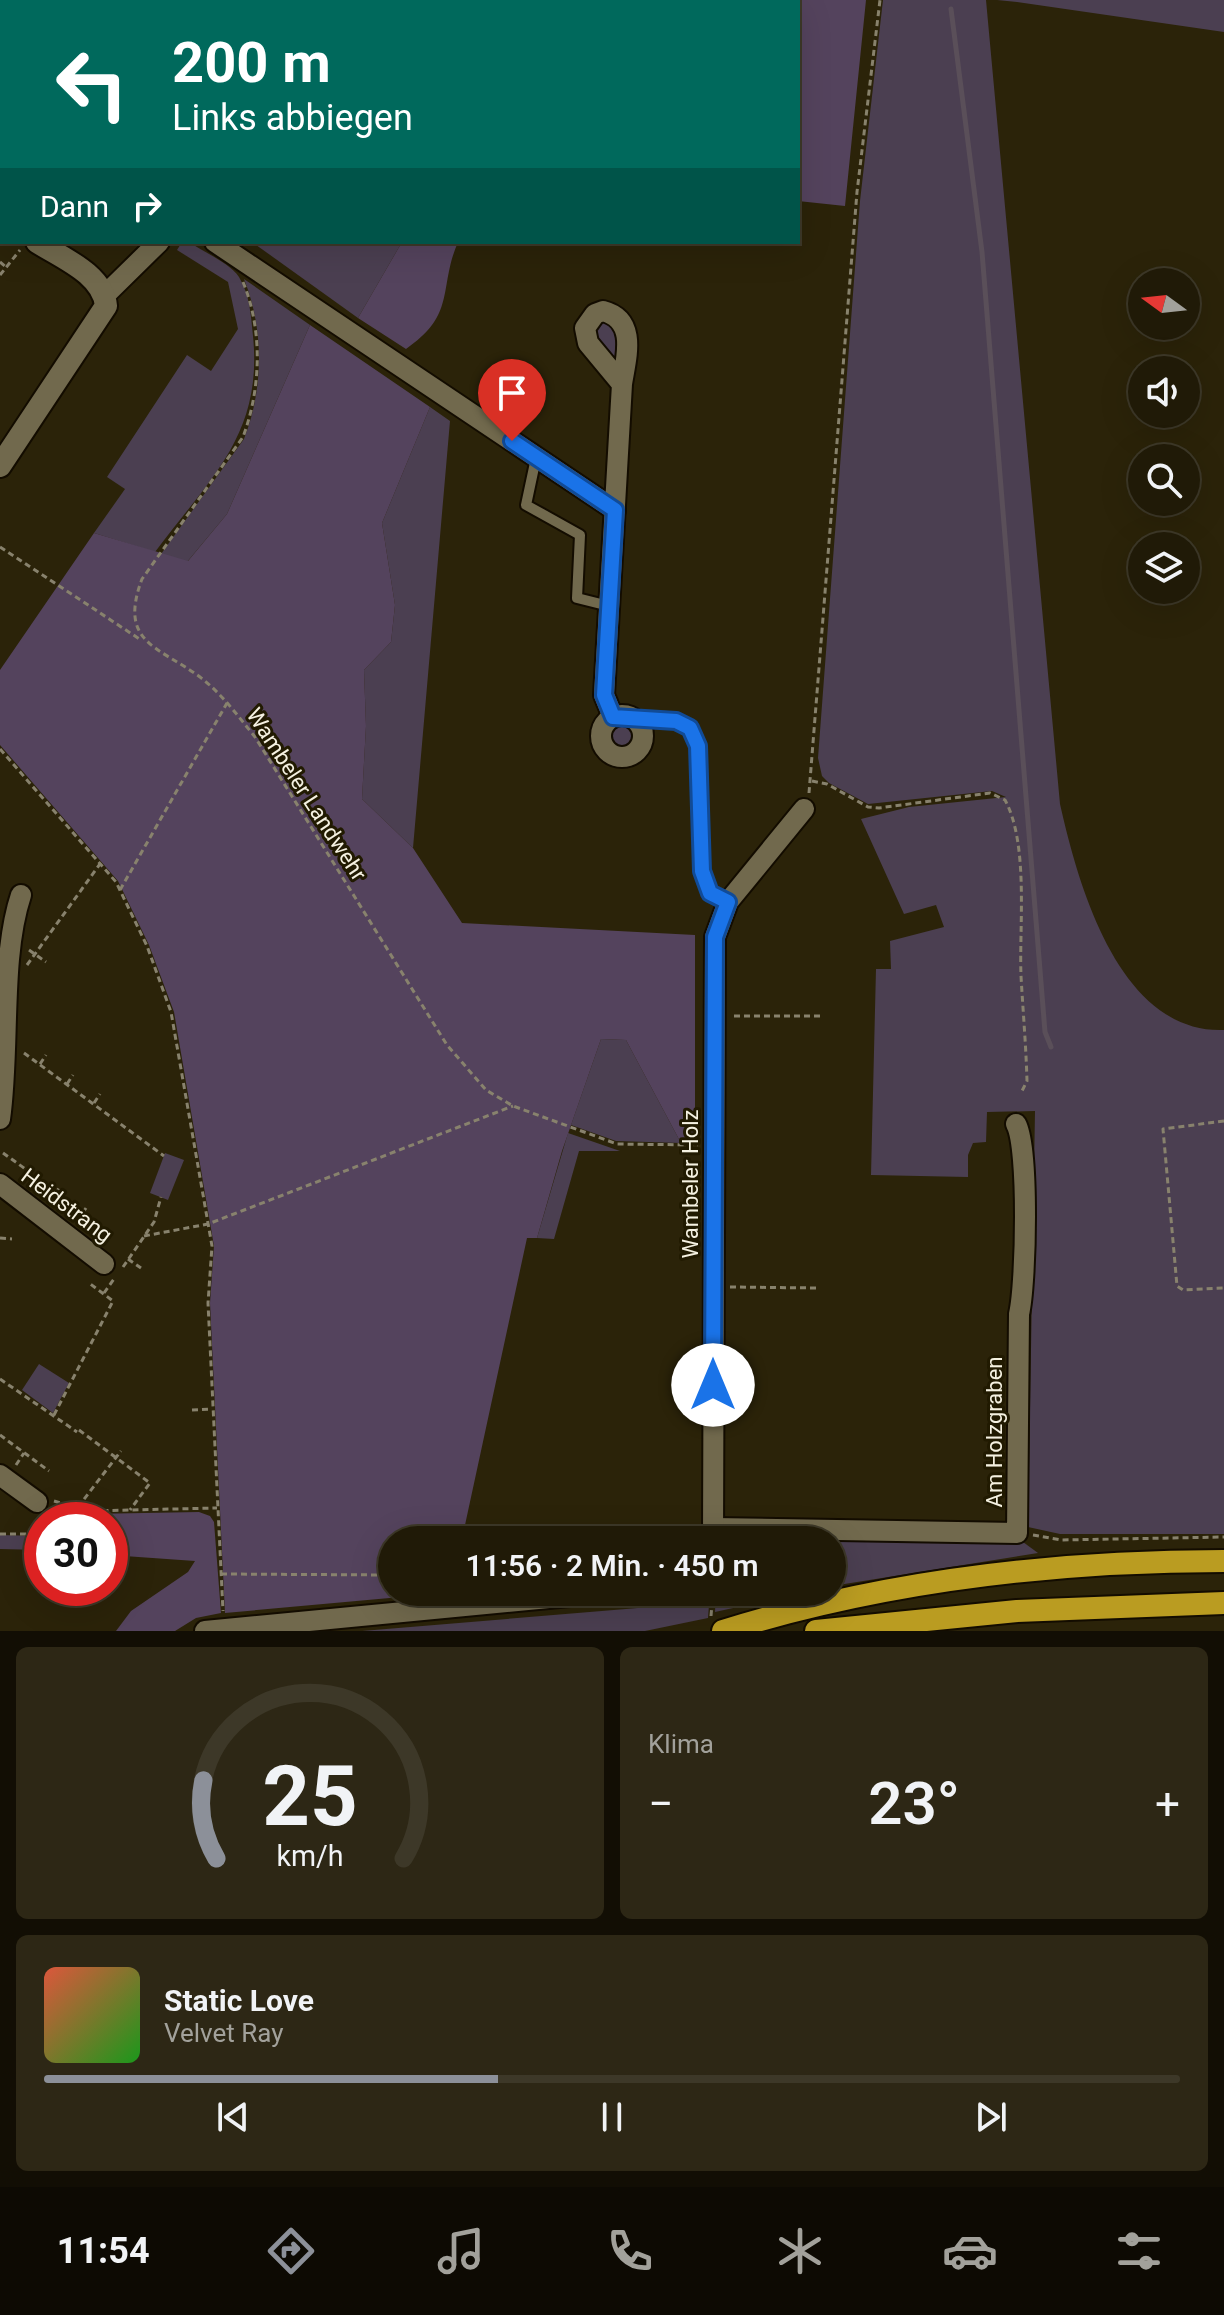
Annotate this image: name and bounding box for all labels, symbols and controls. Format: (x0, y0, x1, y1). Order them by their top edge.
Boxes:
text: 200 m (172, 30, 331, 96)
icon: left (40, 32, 144, 136)
text: Links abbiegen (172, 97, 413, 139)
icon: right (125, 184, 169, 228)
text: Dann (40, 189, 109, 224)
north arrow (1128, 268, 1200, 340)
map controls (1128, 268, 1200, 604)
button: sound (1128, 356, 1200, 428)
pin (478, 359, 546, 441)
icon: arrive (490, 371, 534, 415)
button: search (1128, 444, 1200, 516)
button: layers (1128, 532, 1200, 604)
street label: Wambeler Landwehr (241, 703, 372, 886)
street label: Wambeler Holz (678, 1109, 703, 1258)
street label: Heidstrang (16, 1163, 117, 1248)
position arrow (671, 1343, 755, 1427)
street label: Am Holzgraben (982, 1357, 1007, 1507)
speed limit sign: 30 (24, 1502, 128, 1606)
text: 11:56 · 2 Min. · 450 m (466, 1548, 758, 1583)
text: Klima (648, 1729, 714, 1759)
text: 25 (262, 1748, 358, 1845)
text: 23° (868, 1768, 960, 1839)
text: − (648, 1778, 673, 1830)
text: + (1155, 1778, 1180, 1830)
text: km/h (276, 1839, 344, 1873)
text: Static Love (164, 1983, 314, 2018)
text: Velvet Ray (164, 2018, 284, 2048)
icon: previous (211, 2095, 255, 2139)
icon: pause (590, 2095, 634, 2139)
icon: next (969, 2095, 1013, 2139)
icon: directions (263, 2223, 319, 2279)
icon: music (433, 2223, 489, 2279)
icon: phone (602, 2223, 658, 2279)
icon: climate (772, 2223, 828, 2279)
icon: car (942, 2223, 998, 2279)
icon: filters (1111, 2223, 1167, 2279)
text: 11:54 (57, 2230, 150, 2272)

